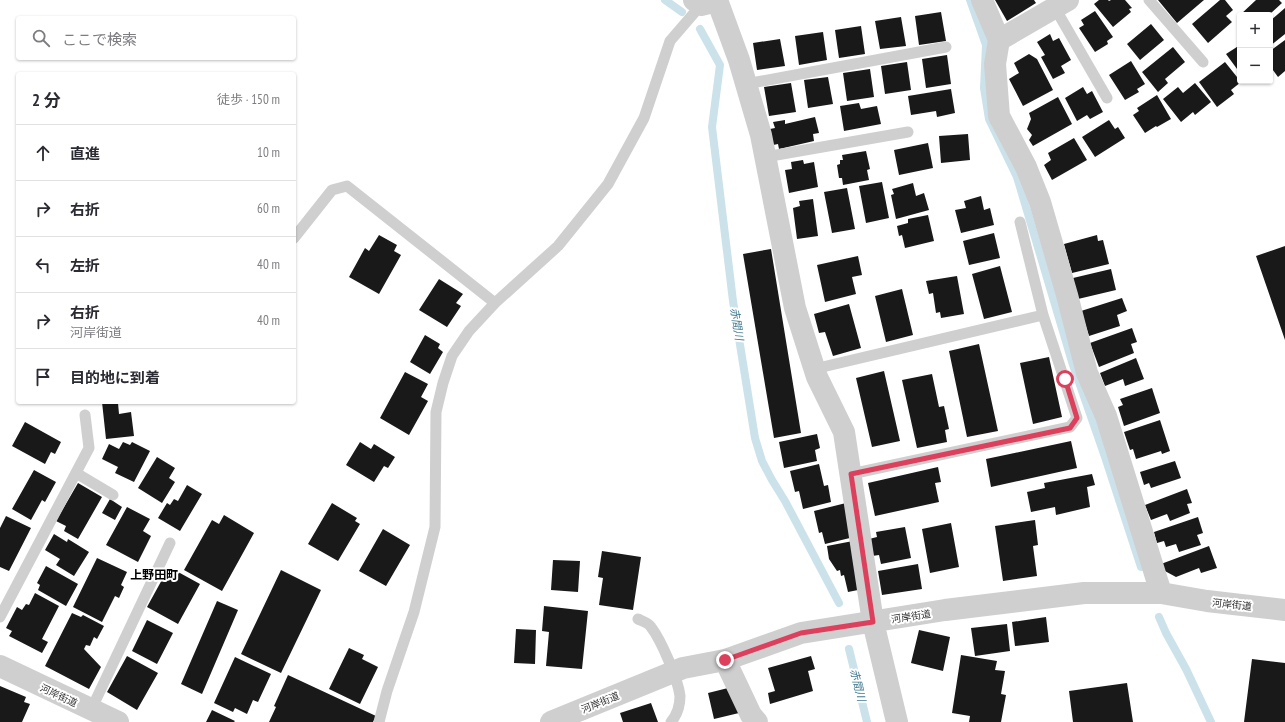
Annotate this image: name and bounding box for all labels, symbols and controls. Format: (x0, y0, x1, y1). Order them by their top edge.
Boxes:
map controls (1237, 12, 1273, 84)
button: + (1237, 12, 1273, 48)
search box (16, 16, 296, 60)
icon: search (30, 27, 52, 49)
text: ここで検索 (62, 30, 137, 49)
button: − (1237, 48, 1273, 84)
text: 2 分 (32, 89, 61, 111)
text: 徒歩 · 150 m (217, 91, 280, 108)
icon: ahead (32, 142, 54, 164)
text: 直進 (70, 144, 100, 163)
text: 10 m (257, 144, 280, 161)
icon: right (32, 198, 54, 220)
text: 右折 (70, 200, 100, 219)
text: 60 m (257, 200, 280, 217)
icon: left (32, 254, 54, 276)
text: 左折 (70, 256, 100, 275)
text: 40 m (257, 256, 280, 273)
text: 右折 (70, 303, 100, 322)
water label: 赤間川 (728, 307, 747, 342)
icon: right (32, 310, 54, 332)
text: 40 m (257, 312, 280, 329)
text: 河岸街道 (70, 324, 122, 341)
icon: arrive (32, 366, 54, 388)
text: 目的地に到着 (70, 368, 160, 387)
route start (1056, 370, 1074, 388)
district label: 上野田町 (130, 567, 178, 582)
street label: 河岸街道 (1211, 596, 1253, 613)
street label: 河岸街道 (890, 607, 932, 626)
route end (716, 651, 734, 669)
water label: 赤間川 (847, 667, 869, 704)
street label: 河岸街道 (38, 681, 80, 710)
street label: 河岸街道 (579, 689, 621, 716)

